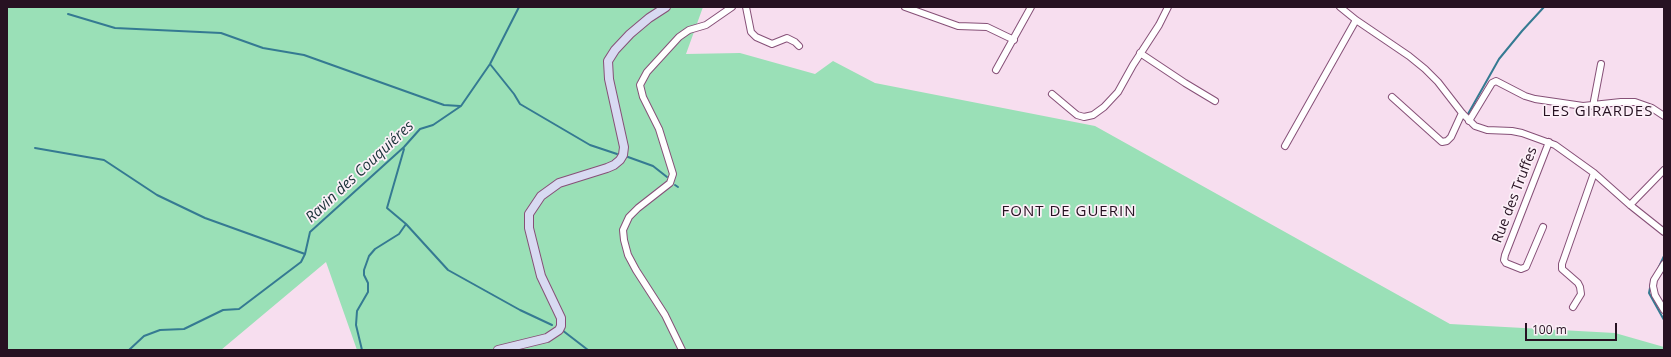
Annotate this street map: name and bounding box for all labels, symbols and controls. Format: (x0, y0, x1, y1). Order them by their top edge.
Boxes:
district label: LES GIRARDES (1543, 103, 1653, 121)
water label: Ravin des Couquiéres (302, 117, 418, 227)
street label: Rue des Truffes (1489, 145, 1541, 245)
district label: FONT DE GUERIN (1002, 203, 1136, 221)
scale bar (1527, 315, 1619, 341)
text: 100 m (1532, 321, 1567, 338)

